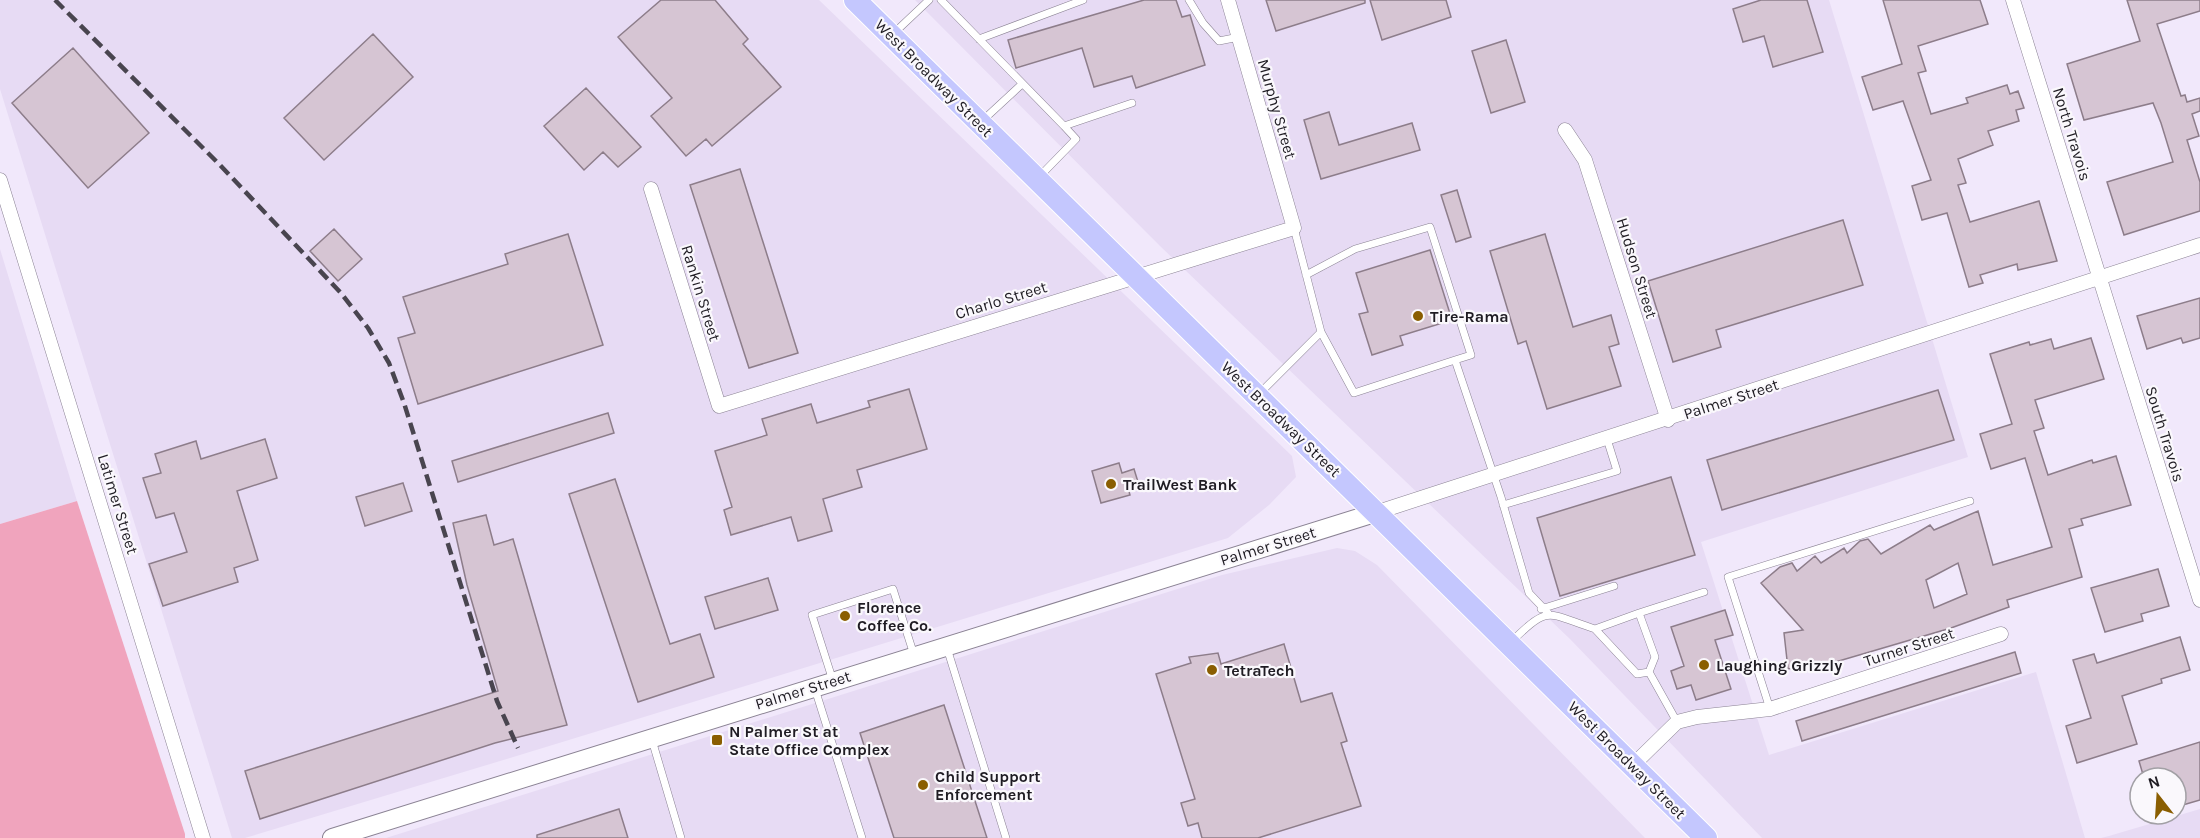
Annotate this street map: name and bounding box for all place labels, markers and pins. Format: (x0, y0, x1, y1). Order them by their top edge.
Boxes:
place label: Tire-Rama (1430, 307, 1509, 326)
marker: Tire-Rama (1411, 309, 1425, 323)
place label: TrailWest Bank (1123, 475, 1237, 494)
marker: TrailWest Bank (1104, 477, 1118, 491)
place label: Florence Coffee Co. (857, 598, 932, 635)
marker: Florence Coffee Co. (838, 609, 852, 623)
place label: Laughing Grizzly (1716, 656, 1842, 675)
marker: Laughing Grizzly (1697, 658, 1711, 672)
place label: TetraTech (1224, 661, 1294, 680)
marker: TetraTech (1205, 663, 1219, 677)
place label: N Palmer St at State Office Complex (729, 722, 889, 759)
marker: N Palmer St at State Office Complex (710, 733, 724, 747)
place label: Child Support Enforcement (935, 767, 1041, 804)
marker: Child Support Enforcement (916, 778, 930, 792)

